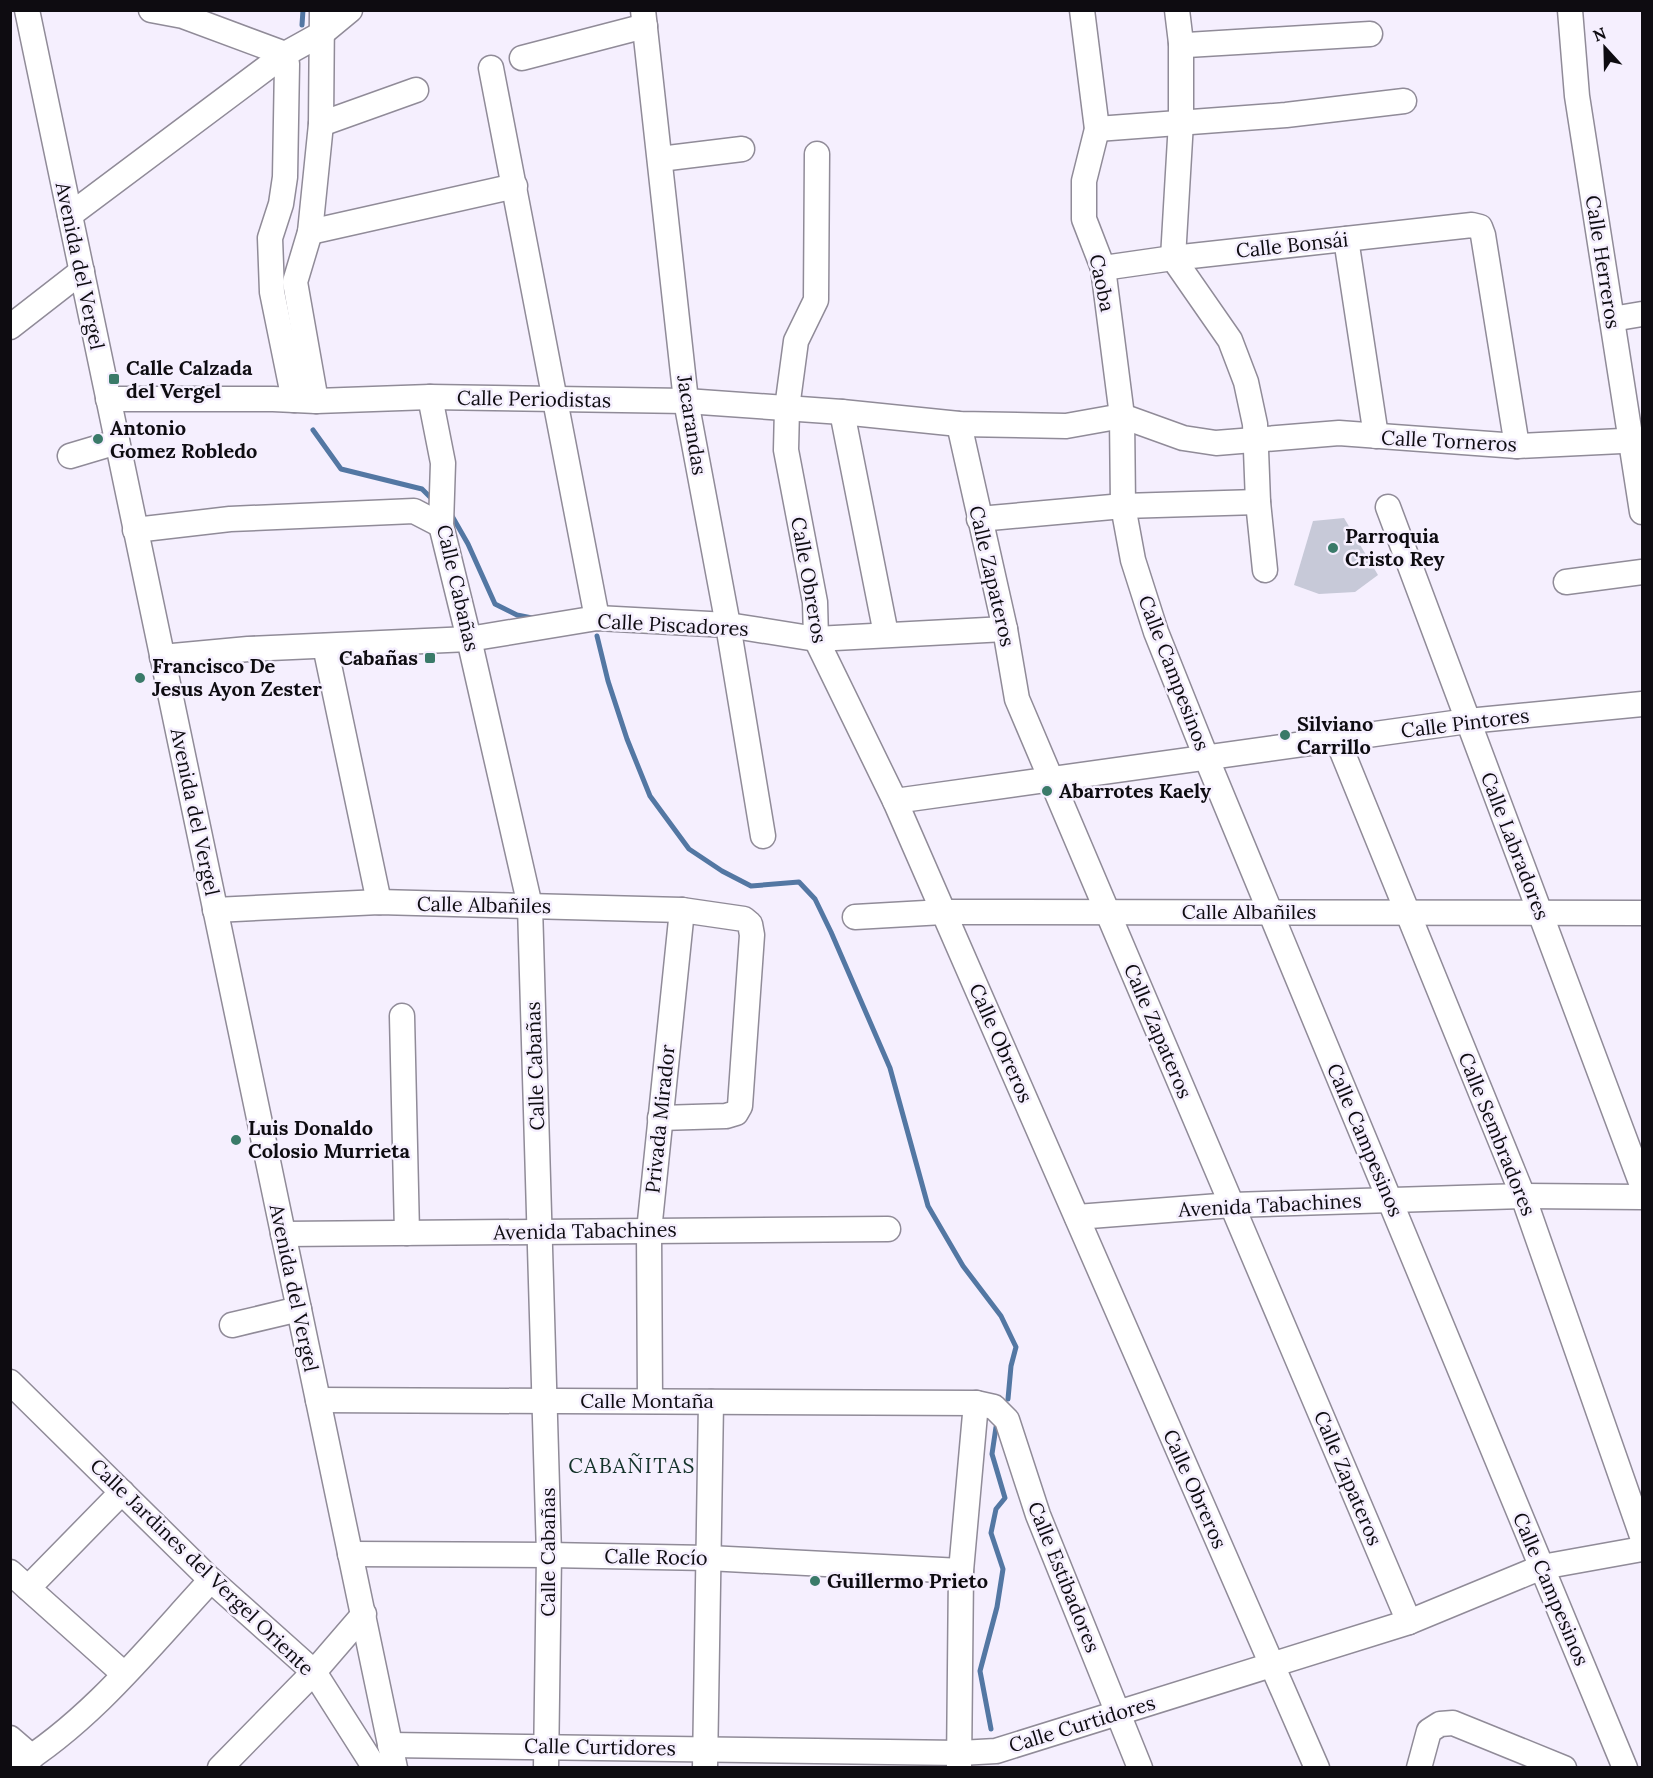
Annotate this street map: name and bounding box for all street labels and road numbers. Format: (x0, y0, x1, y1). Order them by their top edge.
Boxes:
street label: Avenida del Vergel (50, 179, 110, 352)
street label: Calle Herreros (1581, 193, 1626, 330)
street label: Calle Bonsái (1235, 226, 1349, 263)
street label: Caoba (1084, 252, 1121, 314)
street label: Jacarandas (672, 372, 713, 477)
street label: Calle Periodistas (457, 385, 611, 412)
street label: Calle Torneros (1381, 424, 1518, 457)
street label: Calle Zapateros (964, 503, 1021, 649)
street label: Calle Obreros (786, 515, 833, 645)
street label: Calle Cabañas (432, 522, 485, 654)
street label: Calle Campesinos (1133, 592, 1216, 754)
street label: Calle Piscadores (597, 608, 749, 641)
street label: Calle Pintores (1399, 702, 1531, 743)
street label: Avenida del Vergel (165, 725, 225, 898)
street label: Calle Labradores (1476, 768, 1555, 923)
street label: Calle Albañiles (417, 891, 551, 918)
street label: Calle Albañiles (1182, 899, 1316, 924)
street label: Calle Zapateros (1119, 960, 1198, 1102)
street label: Calle Obreros (964, 979, 1039, 1106)
street label: Calle Cabañas (520, 1001, 549, 1131)
street label: Privada Mirador (639, 1043, 680, 1195)
street label: Calle Sembradores (1453, 1048, 1542, 1219)
street label: Calle Campesinos (1322, 1059, 1409, 1220)
street label: Avenida Tabachines (1177, 1187, 1362, 1222)
street label: Avenida del Vergel (264, 1201, 324, 1374)
street label: Avenida Tabachines (492, 1216, 677, 1245)
street label: Calle Montaña (580, 1388, 714, 1413)
street label: Calle Zapateros (1309, 1407, 1388, 1549)
street label: Calle Obreros (1158, 1425, 1233, 1552)
street label: Calle Jardines del Vergel Oriente (85, 1453, 320, 1680)
street label: Calle Cabañas (535, 1487, 560, 1617)
street label: Calle Estibadores (1023, 1498, 1106, 1656)
street label: Calle Campesinos (1508, 1508, 1595, 1669)
street label: Calle Rocío (604, 1543, 708, 1570)
street label: Calle Curtidores (1006, 1689, 1158, 1758)
street label: Calle Curtidores (524, 1733, 676, 1760)

